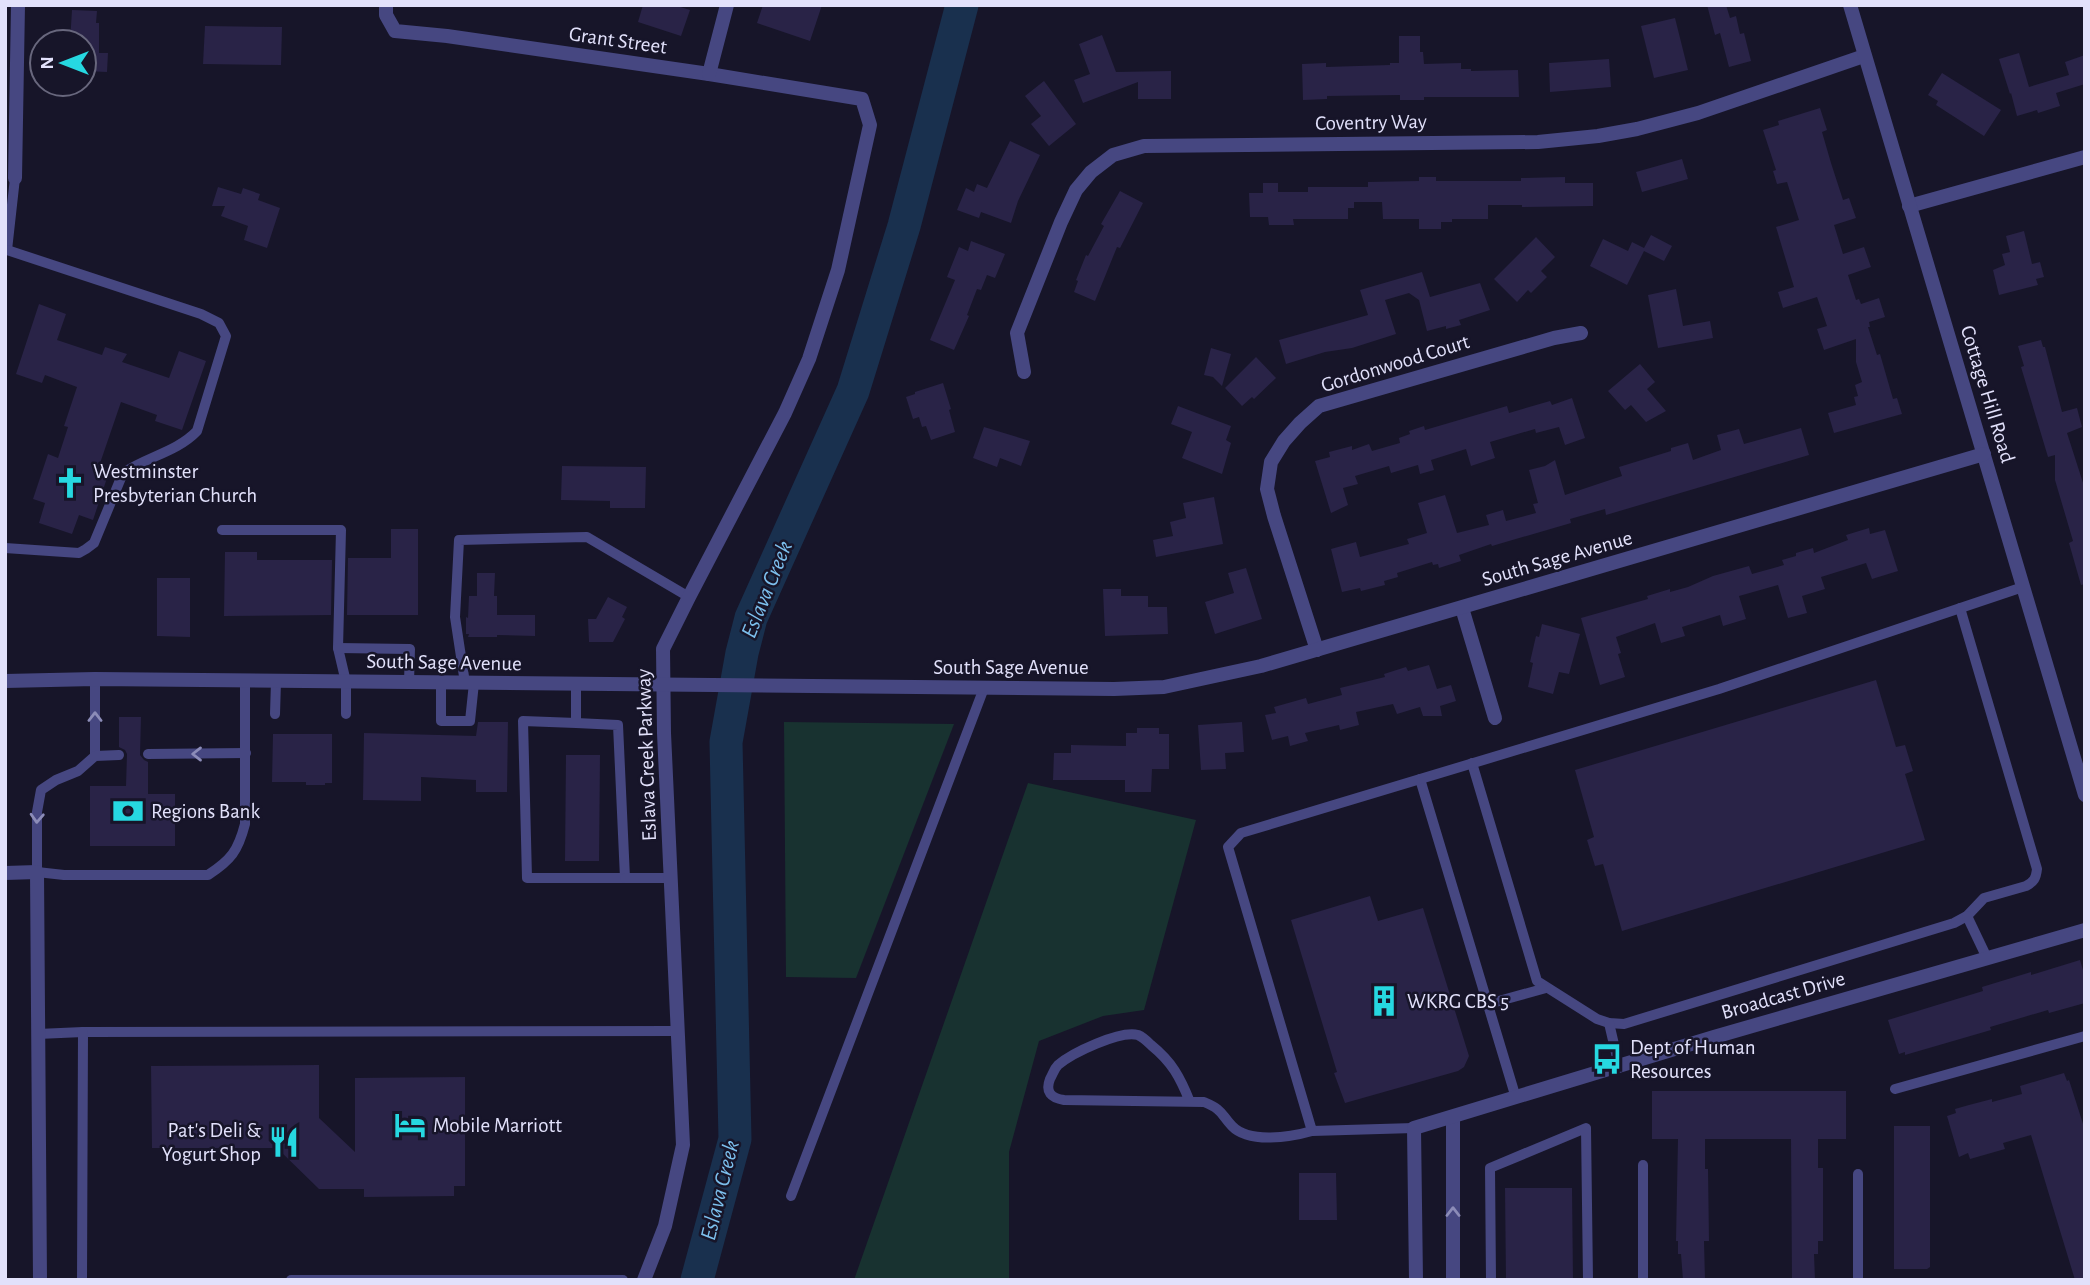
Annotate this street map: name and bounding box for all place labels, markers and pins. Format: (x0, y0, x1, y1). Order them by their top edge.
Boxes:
place label: Westminster Presbyterian Church (93, 461, 257, 506)
church icon: Westminster Presbyterian Church (53, 466, 87, 500)
bank icon: Regions Bank (111, 794, 145, 828)
place label: Regions Bank (151, 801, 260, 822)
building icon: WKRG CBS 5 (1367, 984, 1401, 1018)
place label: WKRG CBS 5 (1407, 991, 1509, 1012)
place label: Dept of Human Resources (1630, 1037, 1756, 1082)
bus stop icon: Dept of Human Resources (1590, 1042, 1624, 1076)
hotel icon: Mobile Marriott (393, 1108, 427, 1142)
place label: Mobile Marriott (433, 1115, 562, 1136)
place label: Pat's Deli & Yogurt Shop (162, 1120, 261, 1165)
restaurant icon: Pat's Deli & Yogurt Shop (267, 1125, 301, 1159)

